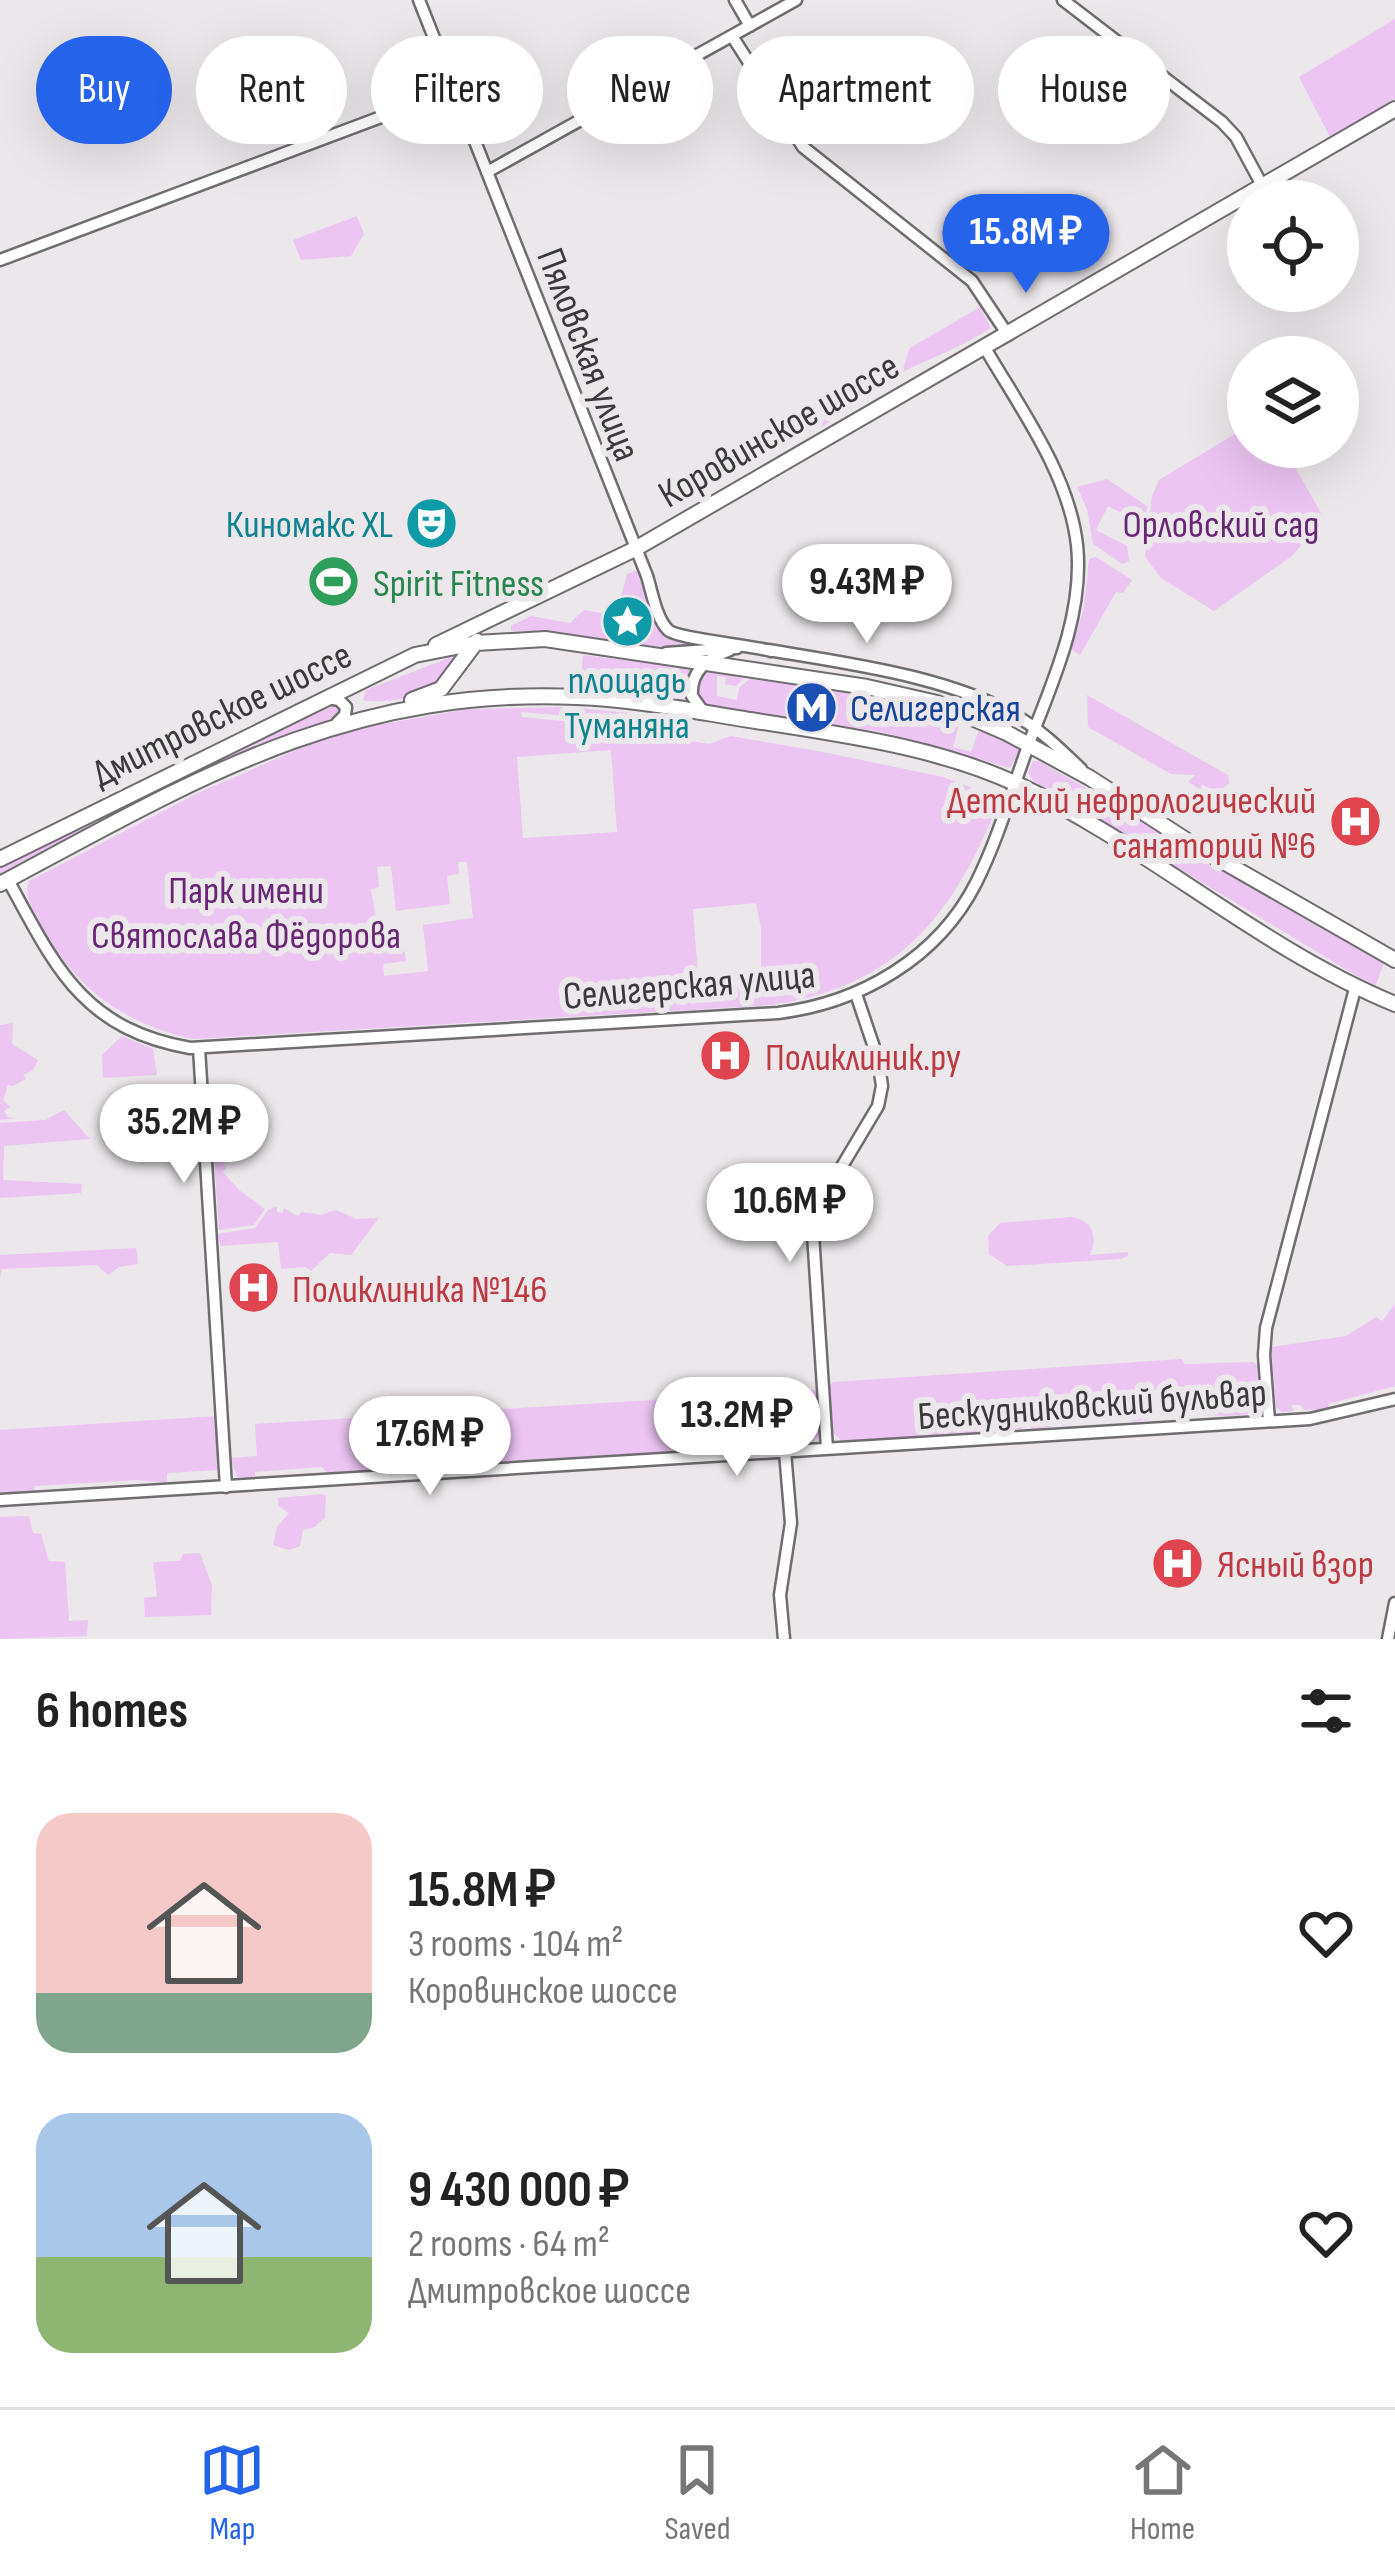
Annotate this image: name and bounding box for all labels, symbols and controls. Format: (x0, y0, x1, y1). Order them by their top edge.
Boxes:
chip: Buy (36, 36, 172, 144)
chip: Rent (196, 36, 347, 144)
chip: Filters (371, 36, 543, 144)
chip: New (567, 36, 713, 144)
chip: Apartment (737, 36, 974, 144)
chip: House (998, 36, 1170, 144)
map controls (1227, 180, 1359, 468)
button: locate (1227, 180, 1359, 312)
pin: 15.8M ₽ (915, 194, 1137, 296)
text: 15.8M ₽ (969, 209, 1083, 256)
street label: Пяловская улица (526, 242, 650, 468)
button: layers (1227, 336, 1359, 468)
street label: Коровинское шоссе (651, 343, 908, 519)
theatre icon: Киномакс XL (404, 495, 460, 551)
place label: Киномакс XL (226, 502, 393, 549)
park label: Орловский сад (1123, 502, 1319, 549)
pin: 9.43M ₽ (756, 544, 978, 646)
sports icon: Spirit Fitness (306, 554, 362, 610)
text: 9.43M ₽ (809, 559, 925, 606)
place label: Spirit Fitness (373, 561, 544, 608)
place icon: площадь Туманяна (599, 594, 655, 650)
street label: Дмитровское шоссе (85, 632, 360, 798)
place label: площадь Туманяна (564, 658, 690, 750)
metro station icon: Селигерская (783, 679, 839, 735)
place label: Селигерская (850, 686, 1021, 733)
place label: Детский нефрологический санаторий №6 (947, 778, 1316, 870)
hospital icon: Детский нефрологический санаторий №6 (1327, 793, 1383, 849)
park label: Парк имени Святослава Фёдорова (91, 868, 401, 960)
street label: Селигерская улица (561, 952, 817, 1021)
hospital icon: Поликлиник.ру (698, 1028, 754, 1084)
place label: Поликлиник.ру (765, 1035, 961, 1082)
pin: 35.2M ₽ (73, 1084, 295, 1186)
text: 35.2M ₽ (127, 1099, 241, 1146)
pin: 10.6M ₽ (679, 1163, 901, 1265)
text: 10.6M ₽ (734, 1178, 846, 1225)
hospital icon: Поликлиника №146 (225, 1260, 281, 1316)
place label: Поликлиника №146 (292, 1267, 547, 1314)
street label: Бескудниковский бульвар (916, 1370, 1268, 1441)
pin: 13.2M ₽ (626, 1377, 848, 1479)
text: 13.2M ₽ (681, 1392, 793, 1439)
pin: 17.6M ₽ (319, 1396, 541, 1498)
text: 17.6M ₽ (376, 1411, 484, 1458)
hospital icon: Ясный взор (1150, 1535, 1206, 1591)
place label: Ясный взор (1217, 1542, 1374, 1589)
icon: filters (1293, 1678, 1359, 1744)
text: 6 homes (36, 1681, 188, 1742)
text: 15.8M ₽ (408, 1860, 556, 1921)
icon: home (132, 1861, 276, 2005)
icon: heart (1293, 1900, 1359, 1966)
text: 3 rooms · 104 m² (408, 1921, 623, 1968)
text: Коровинское шоссе (408, 1968, 678, 2015)
text: 9 430 000 ₽ (408, 2160, 630, 2221)
icon: home (132, 2161, 276, 2305)
icon: heart (1293, 2200, 1359, 2266)
text: 2 rooms · 64 m² (408, 2221, 610, 2268)
text: Дмитровское шоссе (408, 2268, 691, 2315)
tab: Map (199, 2437, 265, 2549)
tab: Saved (664, 2437, 731, 2549)
tab: Home (1130, 2437, 1196, 2549)

